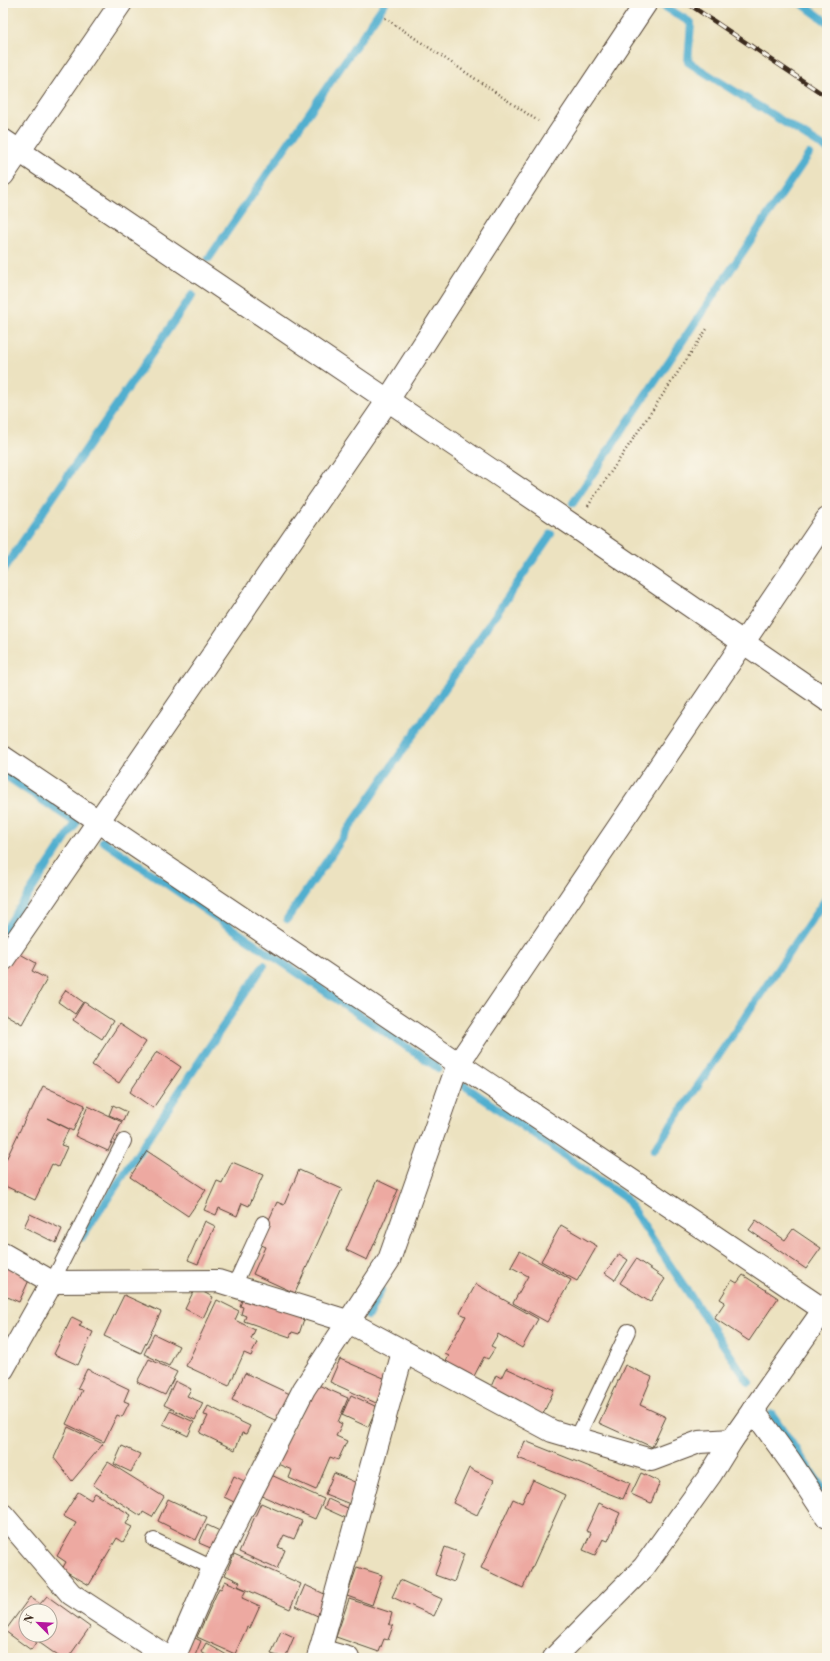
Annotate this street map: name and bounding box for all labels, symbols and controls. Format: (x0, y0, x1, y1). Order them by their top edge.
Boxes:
north arrow (18, 1603, 58, 1643)
text: N (22, 1612, 38, 1626)

